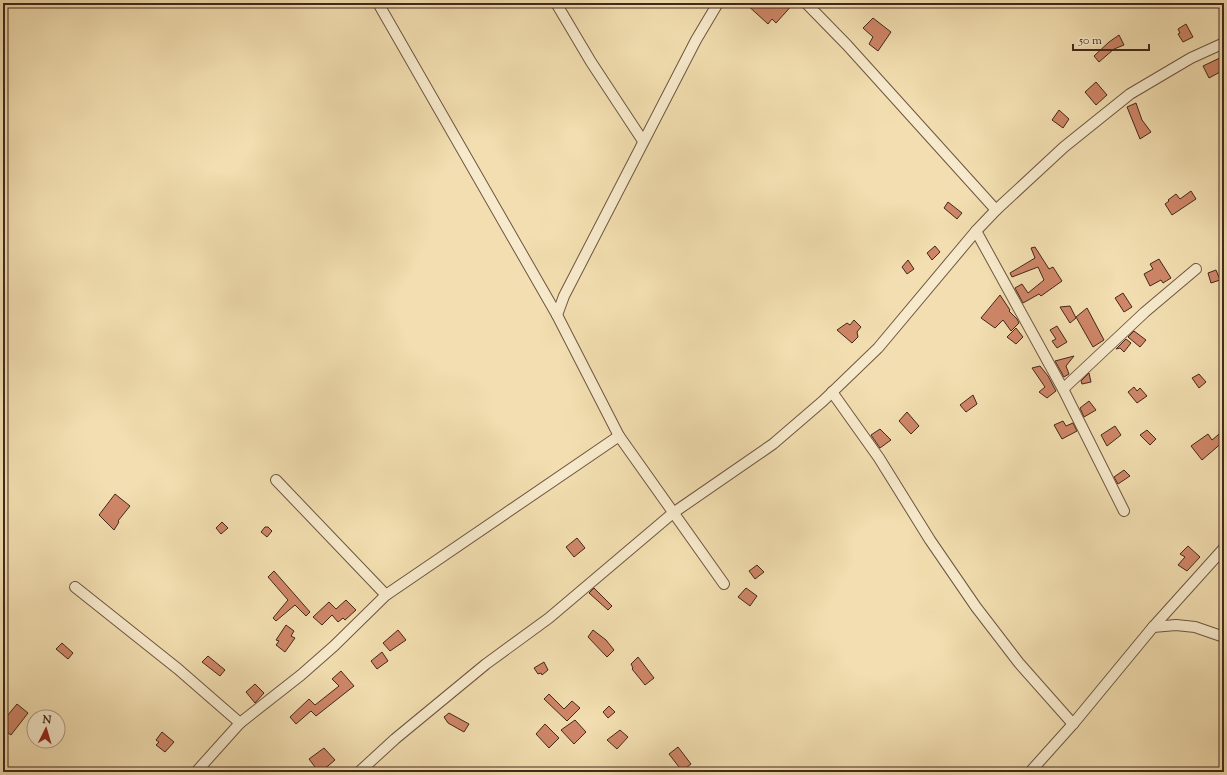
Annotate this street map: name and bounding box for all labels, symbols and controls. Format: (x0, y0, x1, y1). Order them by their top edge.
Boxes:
scale bar (1073, 26, 1149, 52)
text: 50 m (1078, 32, 1102, 50)
north arrow (26, 709, 66, 749)
text: N (41, 712, 52, 728)

